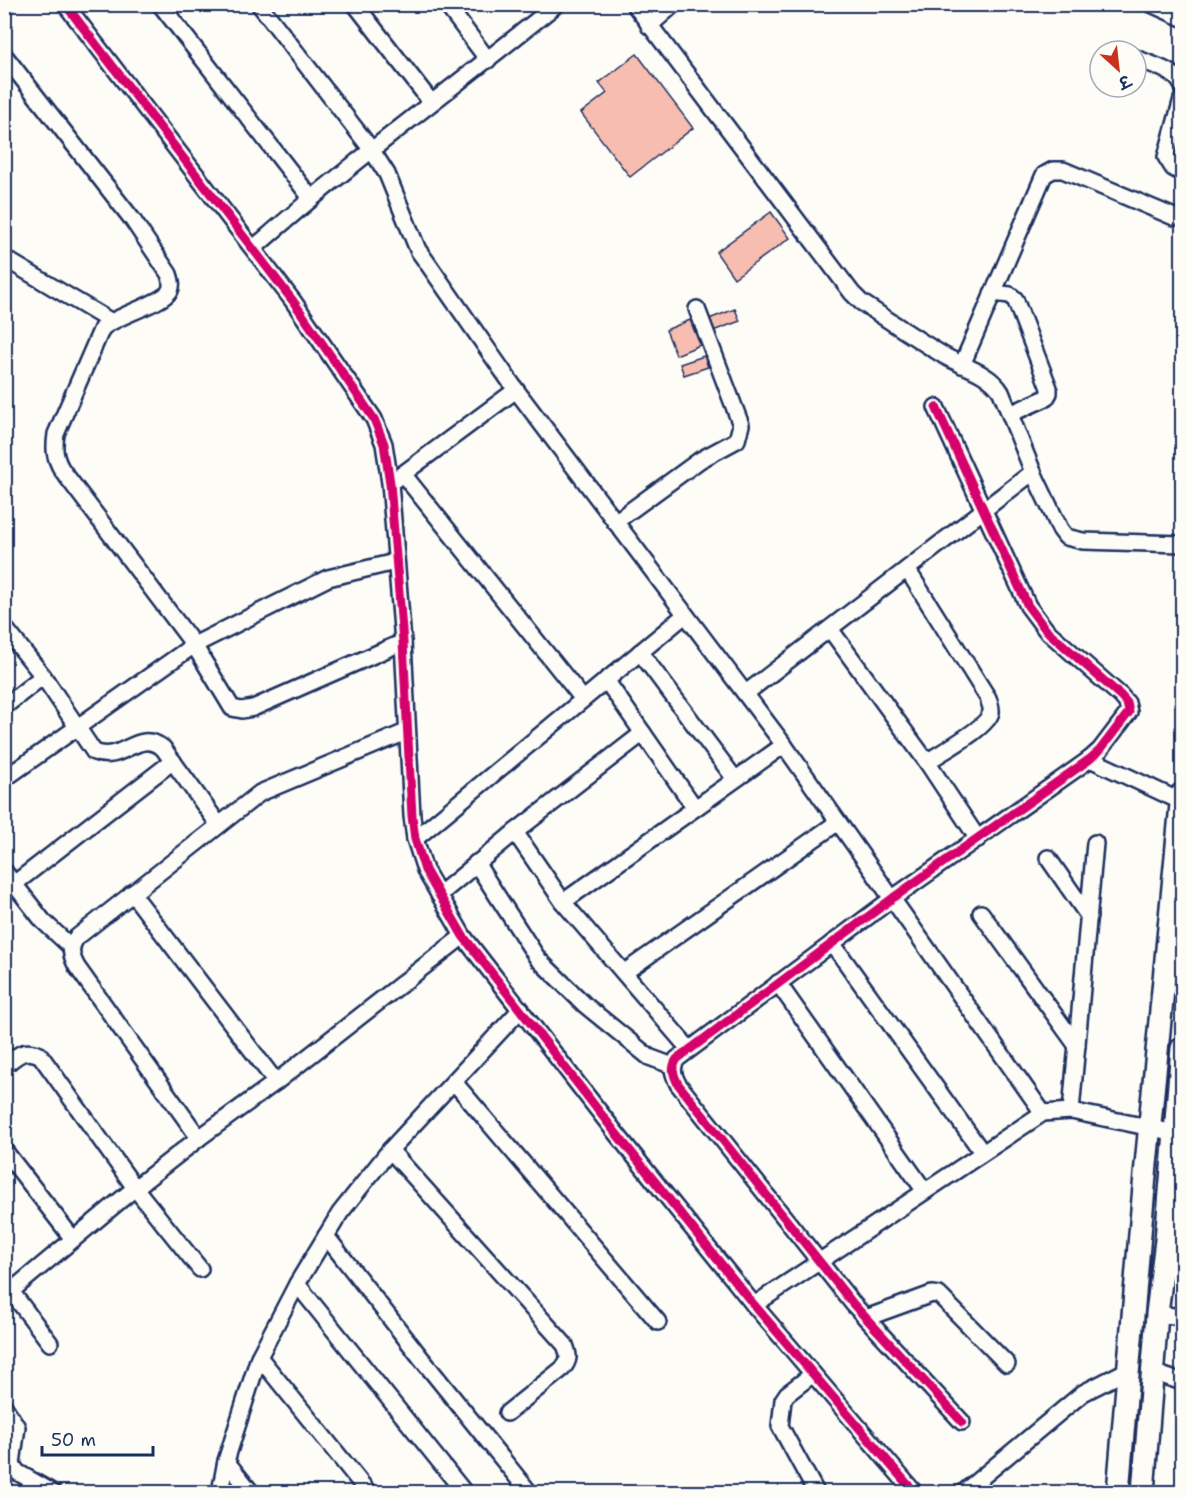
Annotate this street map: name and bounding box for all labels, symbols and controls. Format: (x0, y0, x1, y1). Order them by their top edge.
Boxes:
north arrow (1088, 39, 1148, 99)
text: उ (1114, 69, 1136, 94)
scale bar (42, 1419, 153, 1457)
text: 50 m (51, 1428, 96, 1452)

